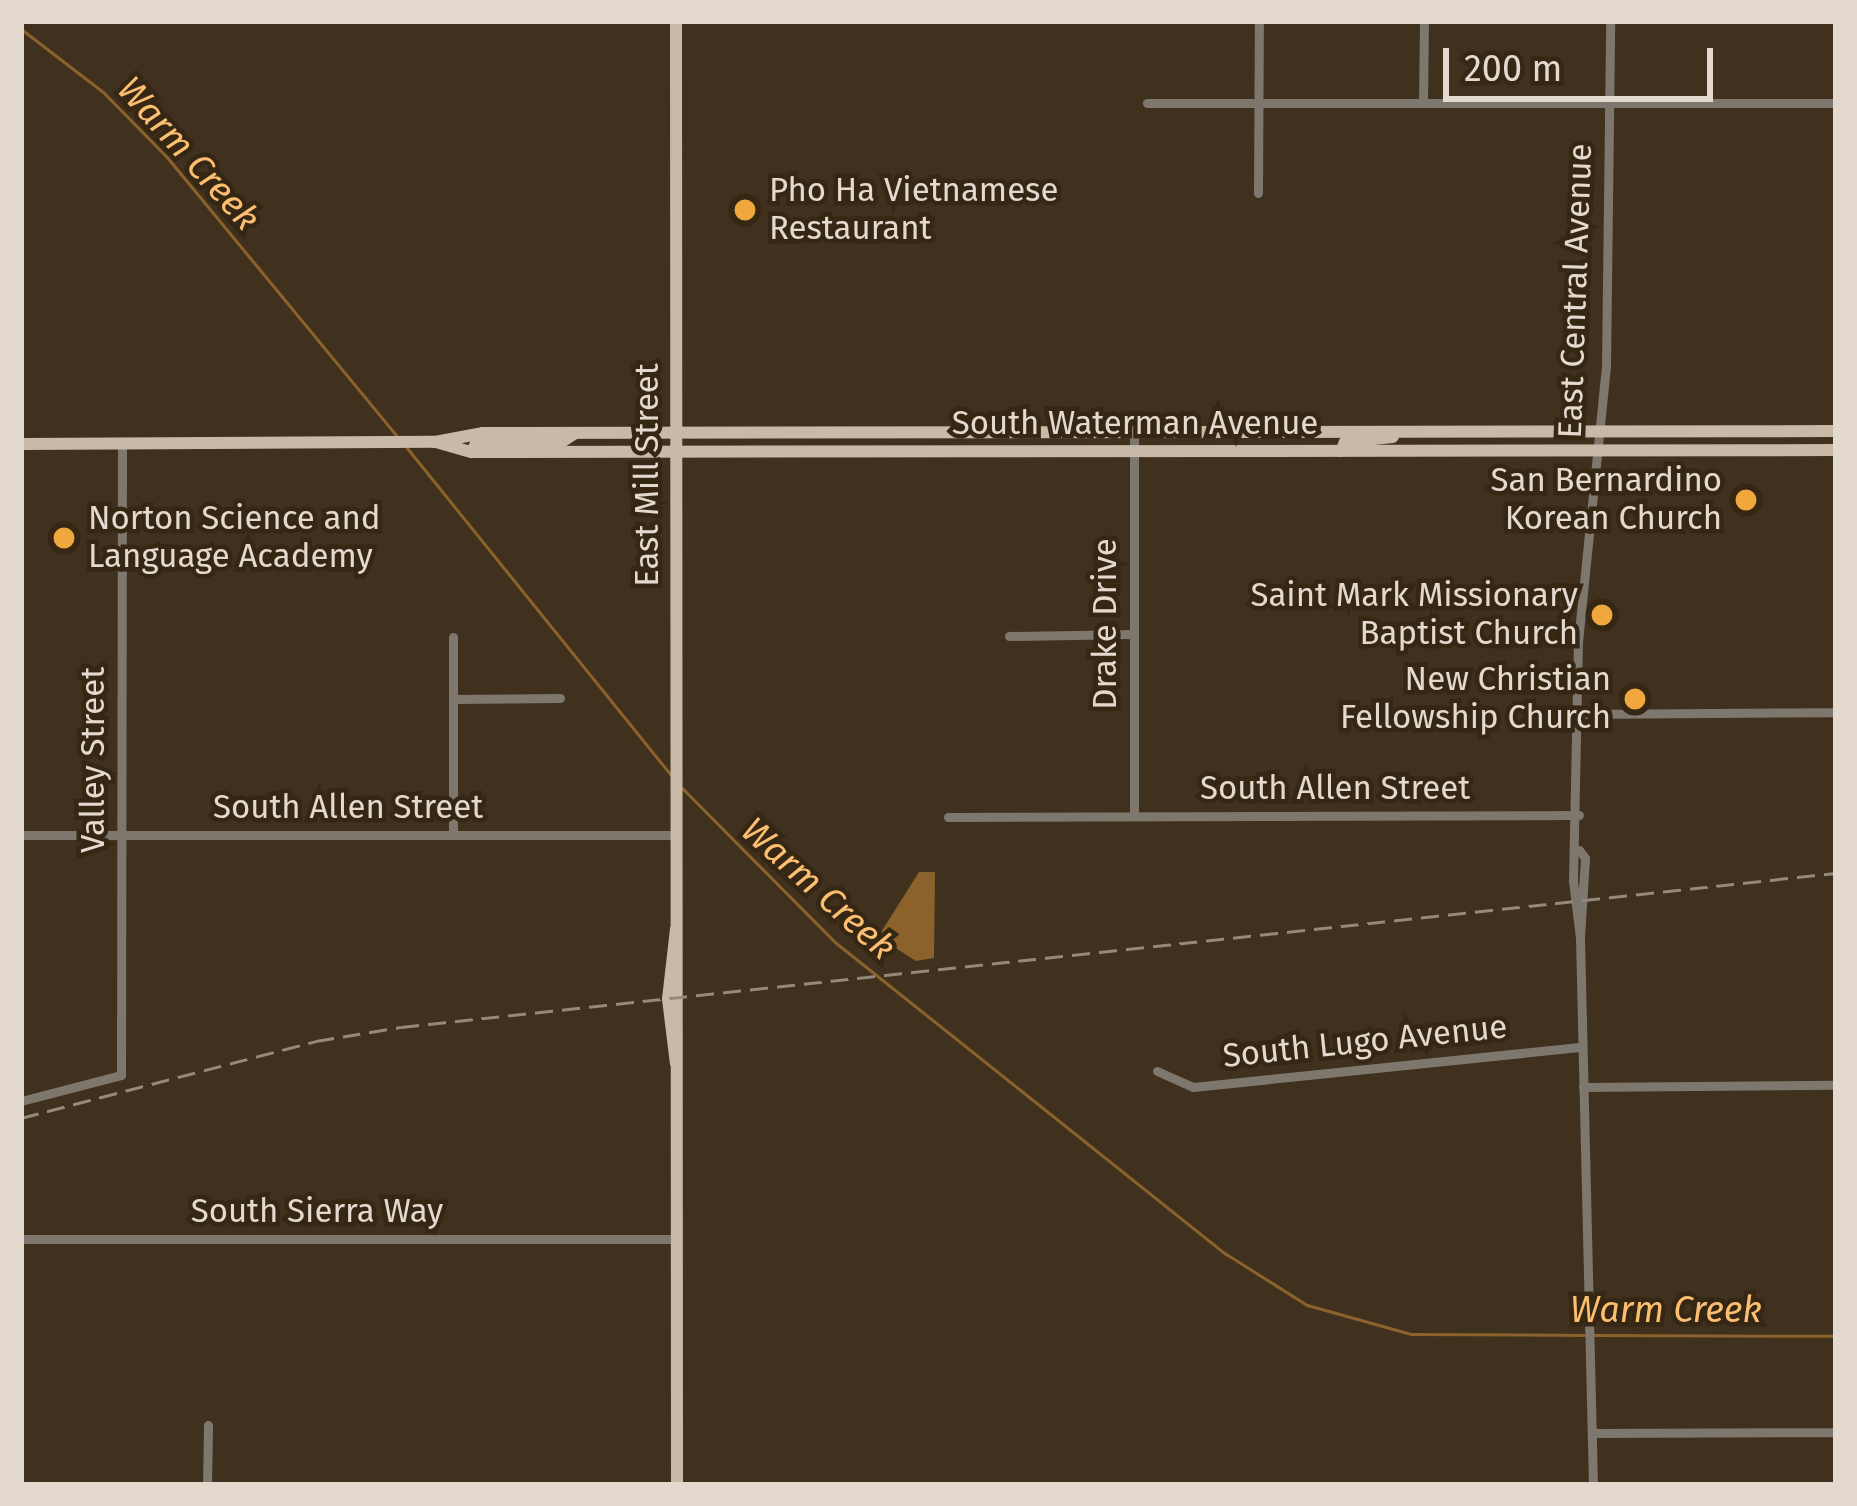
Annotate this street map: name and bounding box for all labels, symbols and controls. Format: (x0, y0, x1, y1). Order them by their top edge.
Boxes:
scale bar (1449, 24, 1719, 98)
text: 200 m (1464, 47, 1562, 91)
water label: Warm Creek (108, 68, 268, 240)
street label: East Central Avenue (1551, 143, 1601, 439)
place label: Pho Ha Vietnamese Restaurant (769, 171, 1059, 249)
marker: Pho Ha Vietnamese Restaurant (732, 197, 758, 223)
street label: East Mill Street (628, 363, 668, 587)
street label: South Waterman Avenue (952, 404, 1318, 444)
place label: San Bernardino Korean Church (1491, 461, 1722, 539)
marker: San Bernardino Korean Church (1733, 487, 1759, 513)
place label: Norton Science and Language Academy (88, 499, 381, 577)
marker: Norton Science and Language Academy (51, 525, 77, 551)
street label: Drake Drive (1086, 538, 1126, 710)
place label: Saint Mark Missionary Baptist Church (1250, 576, 1578, 654)
marker: Saint Mark Missionary Baptist Church (1589, 602, 1615, 628)
place label: New Christian Fellowship Church (1340, 660, 1611, 738)
street label: Valley Street (74, 667, 114, 853)
marker: New Christian Fellowship Church (1622, 686, 1648, 712)
street label: South Allen Street (1200, 769, 1470, 809)
street label: South Allen Street (213, 788, 483, 828)
water label: Warm Creek (732, 809, 904, 969)
street label: South Lugo Avenue (1221, 1007, 1509, 1077)
street label: South Sierra Way (191, 1192, 443, 1232)
water label: Warm Creek (1570, 1289, 1762, 1333)

